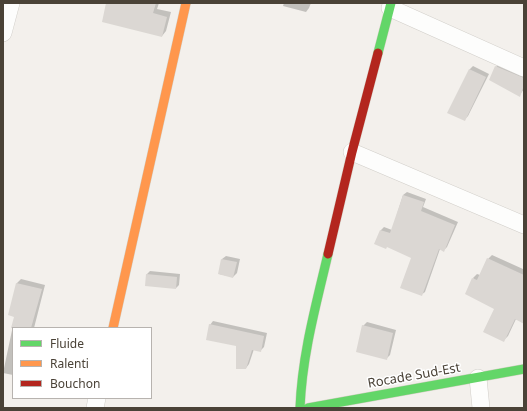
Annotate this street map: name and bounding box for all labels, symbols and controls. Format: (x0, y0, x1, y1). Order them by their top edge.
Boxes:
legend (12, 327, 152, 399)
text: Fluide (50, 335, 84, 352)
text: Ralenti (50, 355, 89, 372)
street label: Rocade Sud-Est (367, 360, 461, 392)
text: Bouchon (50, 375, 100, 392)

